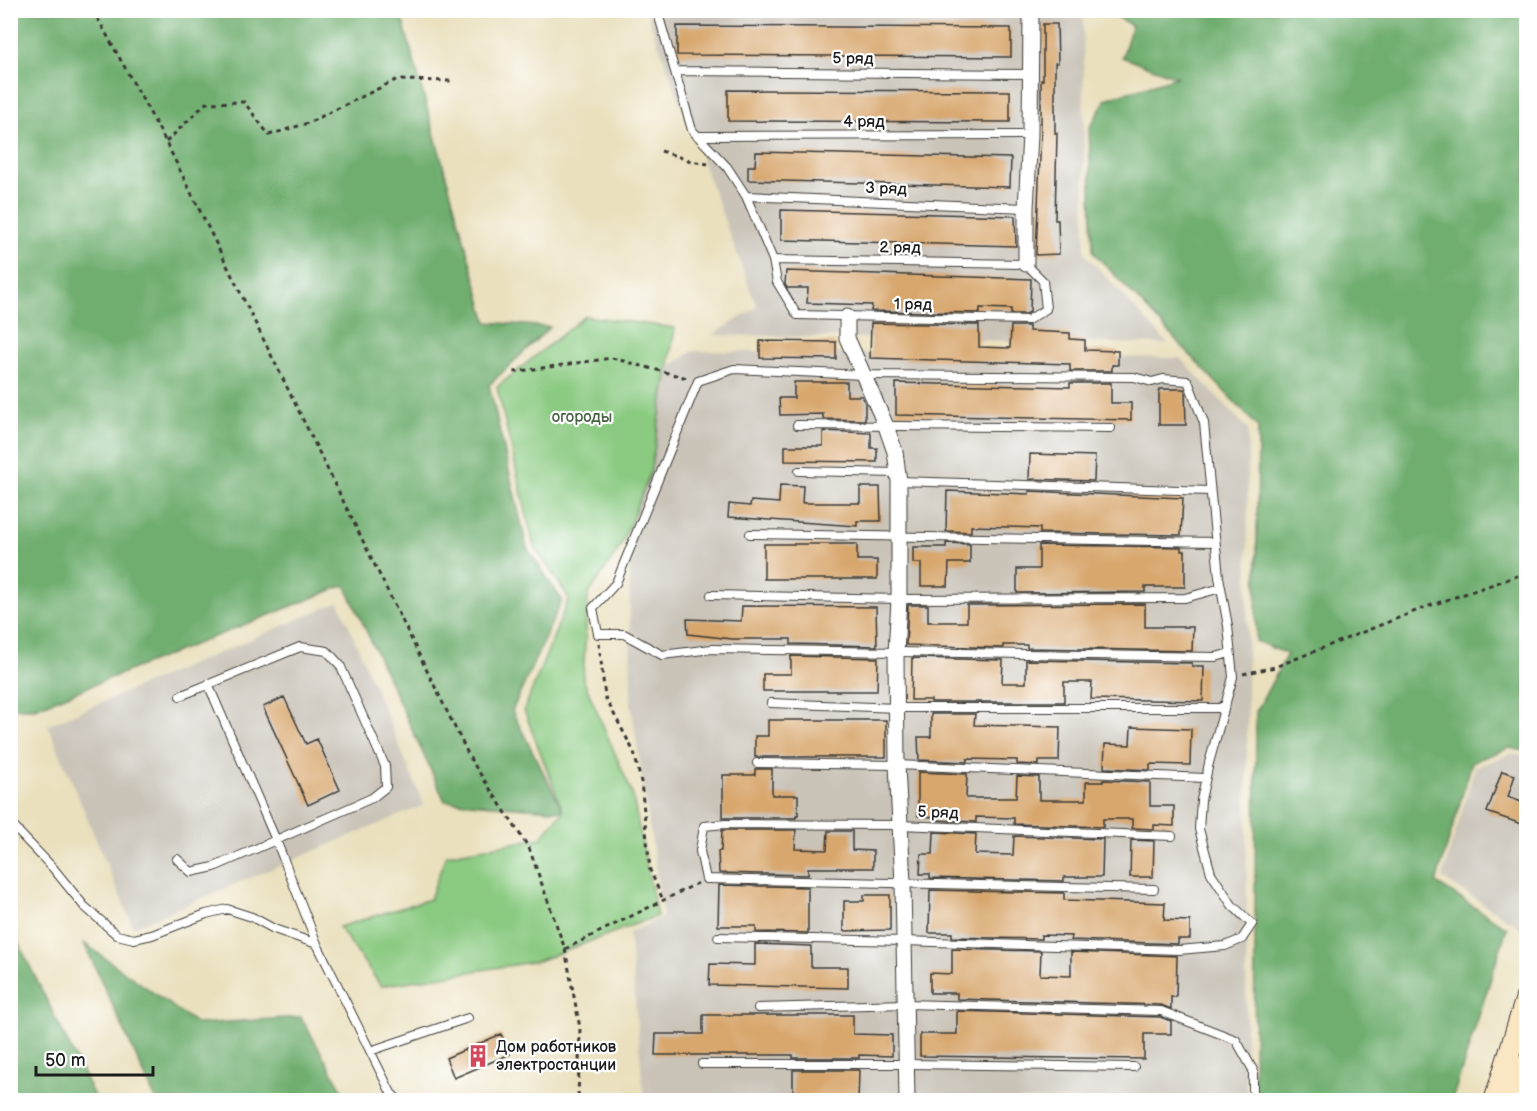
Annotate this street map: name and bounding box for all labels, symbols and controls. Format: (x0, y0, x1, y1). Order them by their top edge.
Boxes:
street label: 5 ряд (832, 49, 874, 69)
street label: 4 ряд (843, 113, 885, 132)
street label: 3 ряд (865, 179, 907, 199)
street label: 2 ряд (879, 238, 921, 258)
street label: 1 ряд (894, 295, 933, 315)
park label: огороды (552, 408, 612, 427)
street label: 5 ряд (917, 803, 959, 823)
place label: Дом работников электростанции (496, 1038, 617, 1075)
scale bar (36, 1039, 153, 1077)
building icon: Дом работников электростанции (465, 1043, 491, 1069)
text: 50 m (45, 1050, 86, 1071)

